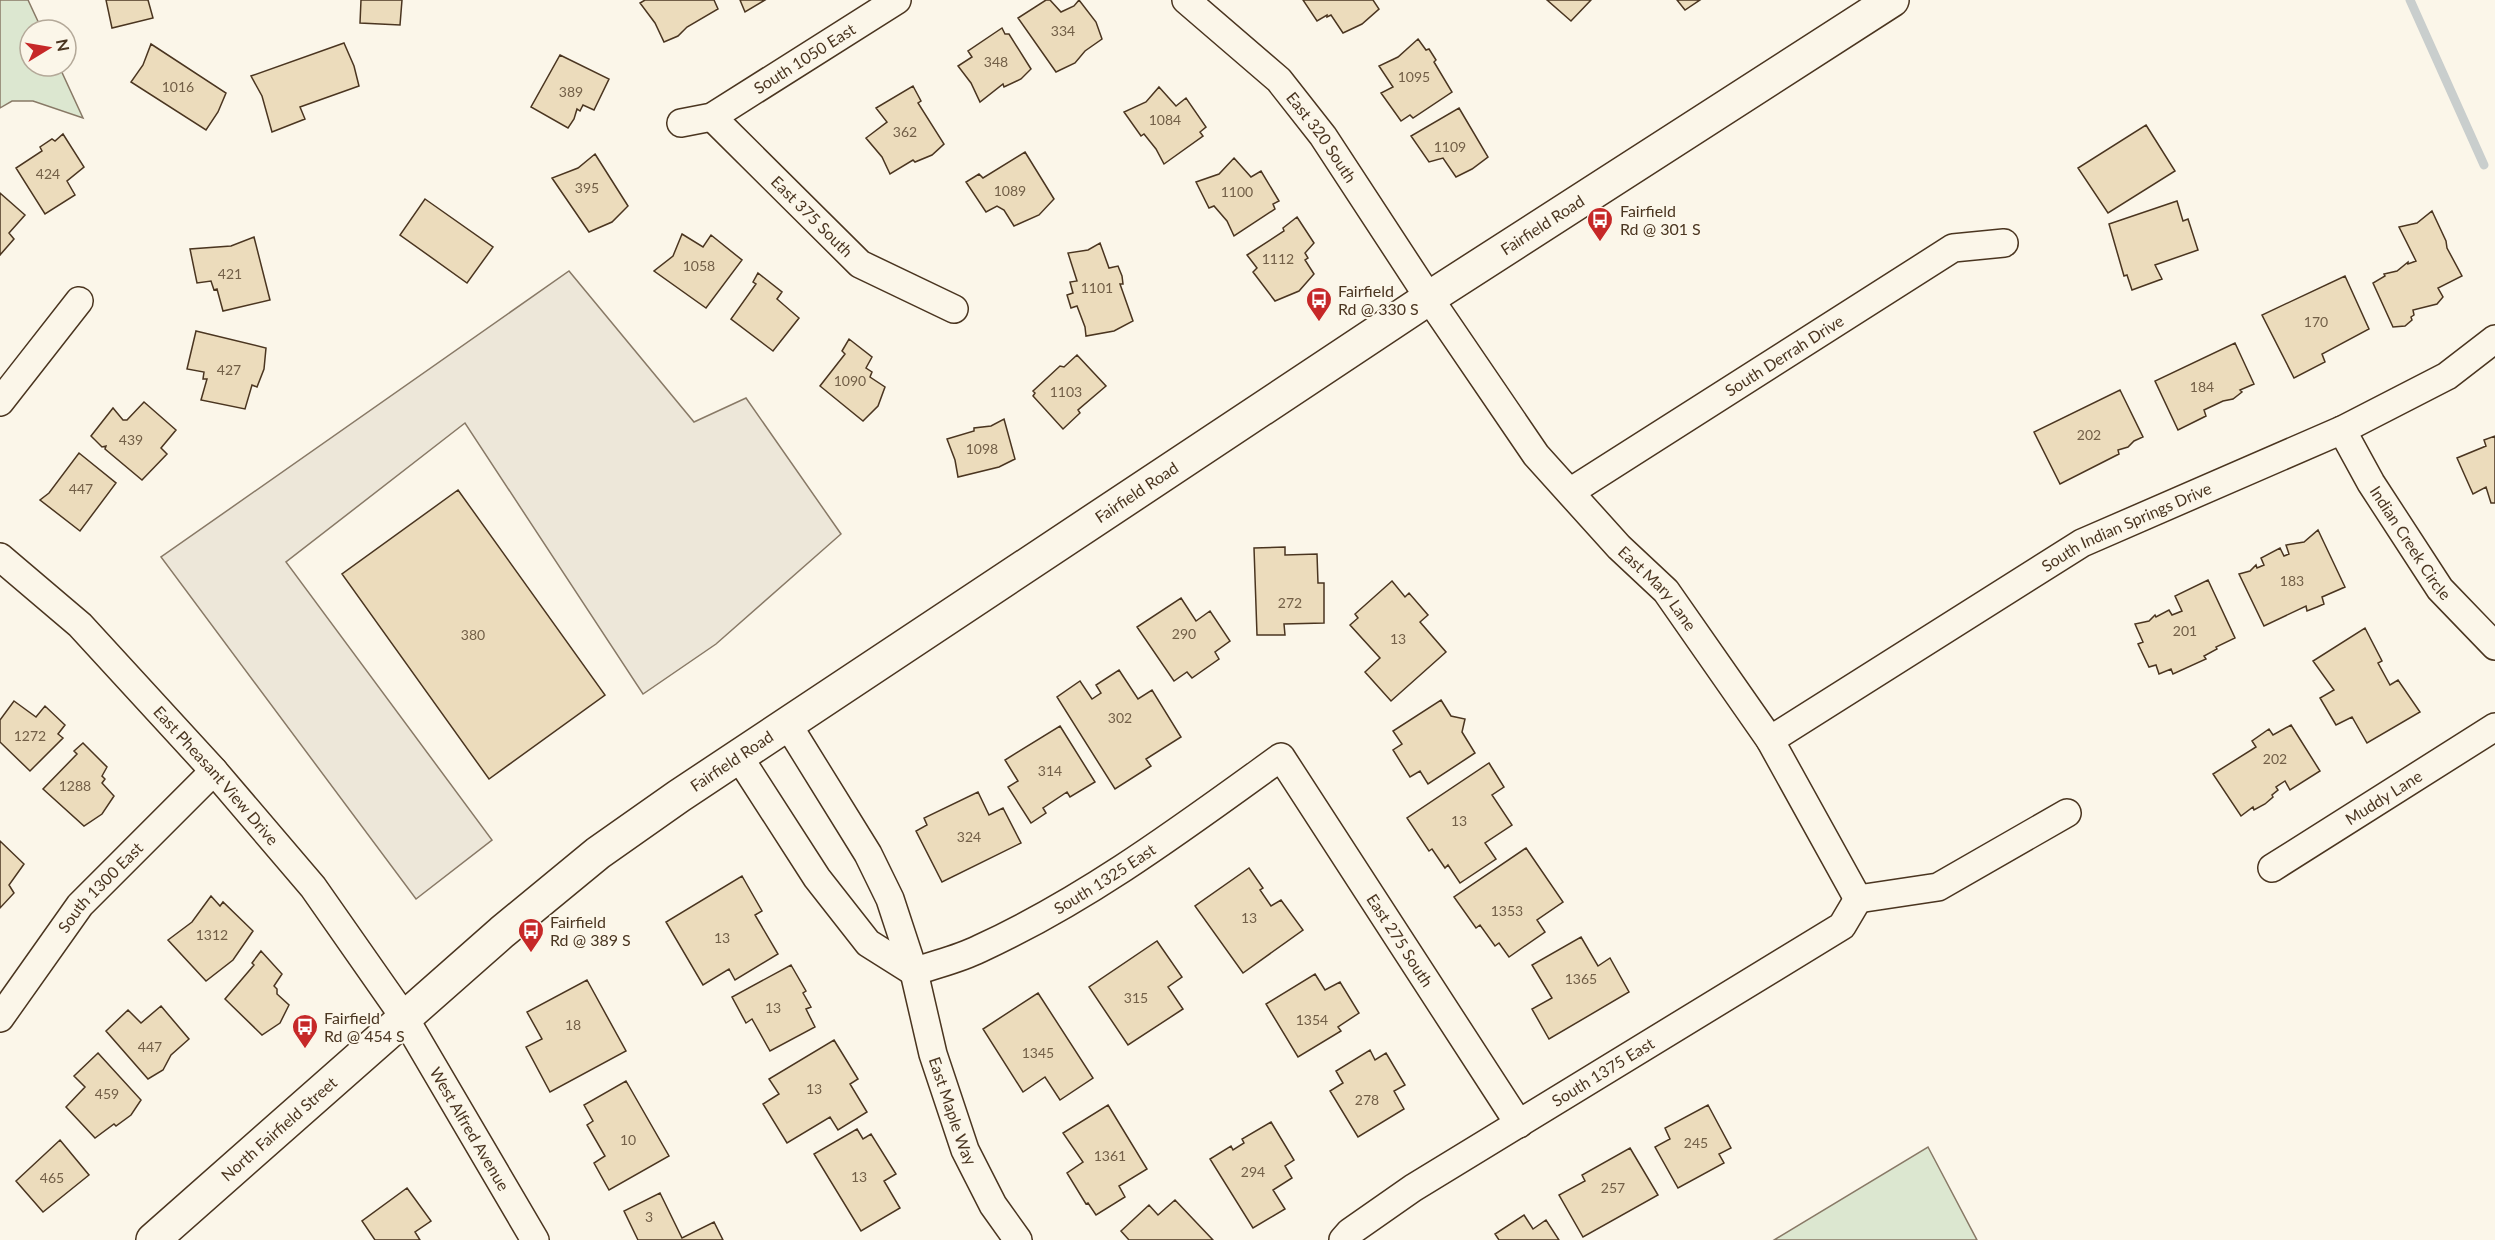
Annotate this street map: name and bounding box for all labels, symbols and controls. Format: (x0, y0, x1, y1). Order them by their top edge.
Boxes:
north arrow (18, 18, 78, 78)
street label: South 1050 East (750, 19, 859, 97)
house number: 334 (1051, 22, 1075, 39)
text: N (53, 37, 74, 53)
house number: 348 (984, 53, 1008, 70)
house number: 1095 (1398, 68, 1430, 85)
house number: 1016 (162, 78, 194, 95)
house number: 389 (559, 83, 583, 100)
street label: East 320 South (1283, 88, 1361, 186)
house number: 1084 (1149, 111, 1181, 128)
house number: 362 (893, 123, 917, 140)
house number: 1109 (1434, 138, 1466, 155)
house number: 424 (36, 165, 60, 182)
street label: East 375 South (768, 172, 857, 261)
house number: 395 (575, 179, 599, 196)
house number: 1089 (994, 182, 1026, 199)
house number: 1100 (1221, 183, 1253, 200)
street label: Fairfield Road (1497, 191, 1587, 258)
place label: Fairfield Rd @ 301 S (1620, 201, 1701, 238)
bus stop icon: Fairfield Rd @ 301 S (1585, 205, 1615, 243)
house number: 1112 (1262, 250, 1294, 267)
house number: 1058 (683, 257, 715, 274)
house number: 421 (218, 265, 242, 282)
house number: 1101 (1081, 279, 1113, 296)
place label: Fairfield Rd @ 330 S (1338, 281, 1419, 318)
bus stop icon: Fairfield Rd @ 330 S (1304, 285, 1334, 323)
street label: South Derrah Drive (1721, 310, 1847, 400)
house number: 170 (2304, 313, 2328, 330)
house number: 427 (217, 361, 241, 378)
house number: 1090 (834, 372, 866, 389)
house number: 184 (2190, 378, 2214, 395)
house number: 1103 (1050, 383, 1082, 400)
house number: 202 (2077, 426, 2101, 443)
house number: 439 (119, 431, 143, 448)
house number: 1098 (966, 440, 998, 457)
street label: Fairfield Road (1091, 457, 1181, 526)
street label: South Indian Springs Drive (2038, 478, 2214, 575)
house number: 447 (69, 480, 93, 497)
street label: Indian Creek Circle (2366, 482, 2455, 603)
street label: East Mary Lane (1615, 542, 1701, 634)
house number: 183 (2280, 572, 2304, 589)
house number: 272 (1278, 594, 1302, 611)
house number: 201 (2173, 622, 2197, 639)
house number: 290 (1172, 625, 1196, 642)
house number: 380 (461, 626, 485, 643)
house number: 13 (1390, 630, 1406, 647)
street label: East Pheasant View Drive (150, 702, 283, 849)
house number: 302 (1108, 709, 1132, 726)
street label: Fairfield Road (686, 726, 776, 795)
house number: 1272 (14, 727, 46, 744)
house number: 202 (2263, 750, 2287, 767)
house number: 314 (1038, 762, 1062, 779)
street label: Muddy Lane (2341, 766, 2425, 828)
house number: 1288 (59, 777, 91, 794)
house number: 13 (1451, 812, 1467, 829)
house number: 324 (957, 828, 981, 845)
street label: South 1300 East (54, 838, 146, 936)
street label: South 1325 East (1050, 839, 1159, 917)
street label: East 275 South (1363, 890, 1437, 990)
house number: 1353 (1491, 902, 1523, 919)
house number: 13 (1241, 909, 1257, 926)
place label: Fairfield Rd @ 389 S (550, 912, 631, 949)
bus stop icon: Fairfield Rd @ 389 S (516, 916, 546, 954)
house number: 1312 (196, 926, 228, 943)
house number: 13 (714, 929, 730, 946)
house number: 1365 (1565, 970, 1597, 987)
house number: 315 (1124, 989, 1148, 1006)
house number: 13 (765, 999, 781, 1016)
place label: Fairfield Rd @ 454 S (324, 1008, 405, 1045)
house number: 1354 (1296, 1011, 1328, 1028)
bus stop icon: Fairfield Rd @ 454 S (290, 1012, 320, 1050)
house number: 18 (565, 1016, 581, 1033)
street label: South 1375 East (1548, 1033, 1658, 1110)
house number: 447 (138, 1038, 162, 1055)
house number: 1345 (1022, 1044, 1054, 1061)
street label: East Maple Way (926, 1054, 981, 1169)
street label: West Alfred Avenue (426, 1063, 514, 1194)
street label: North Fairfield Street (217, 1072, 341, 1185)
house number: 13 (806, 1080, 822, 1097)
house number: 459 (95, 1085, 119, 1102)
house number: 278 (1355, 1091, 1379, 1108)
house number: 10 (620, 1131, 636, 1148)
house number: 245 (1684, 1134, 1708, 1151)
house number: 1361 (1094, 1147, 1126, 1164)
house number: 294 (1241, 1163, 1265, 1180)
house number: 13 (851, 1168, 867, 1185)
house number: 465 (40, 1169, 64, 1186)
house number: 257 (1601, 1179, 1625, 1196)
house number: 3 (645, 1208, 653, 1225)

